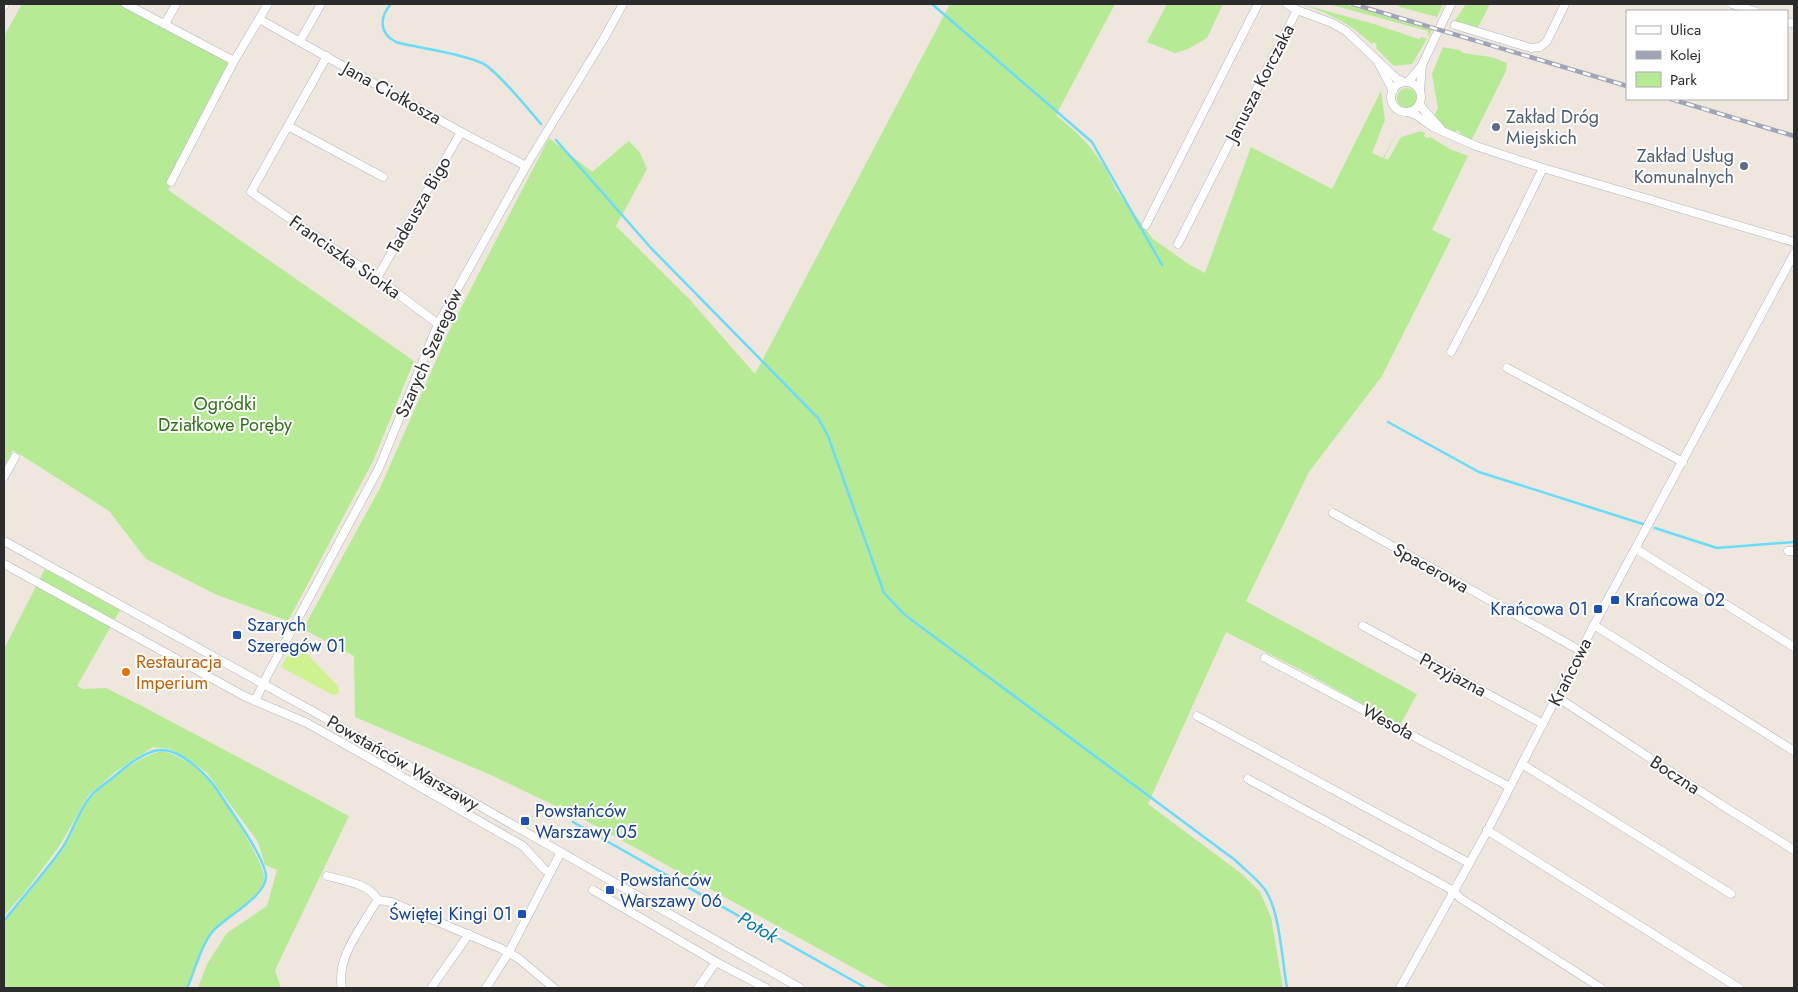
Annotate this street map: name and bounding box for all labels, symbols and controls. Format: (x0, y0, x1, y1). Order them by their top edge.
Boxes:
legend (1626, 10, 1788, 100)
text: Ulica (1670, 19, 1701, 41)
street label: Janusza Korczaka (1218, 20, 1301, 148)
text: Kolej (1670, 44, 1701, 66)
street label: Jana Ciołkosza (336, 54, 446, 131)
text: Park (1670, 69, 1697, 91)
place label: Zakład Dróg Miejskich (1506, 104, 1599, 151)
marker: Zakład Dróg Miejskich (1490, 121, 1502, 133)
place label: Zakład Usług Komunalnych (1634, 143, 1734, 190)
street label: Tadeusza Bigo (381, 151, 457, 259)
marker: Zakład Usług Komunalnych (1738, 160, 1750, 172)
street label: Franciszka Siorka (284, 209, 406, 305)
street label: Szarych Szeregów (389, 284, 469, 422)
park label: Ogródki Działkowe Poręby (158, 391, 292, 438)
street label: Spacerowa (1388, 537, 1474, 599)
place label: Krańcowa 02 (1625, 587, 1725, 613)
marker: Krańcowa 02 (1609, 594, 1621, 606)
place label: Krańcowa 01 (1490, 596, 1588, 622)
marker: Krańcowa 01 (1592, 603, 1604, 615)
place label: Szarych Szeregów 01 (247, 612, 346, 659)
marker: Szarych Szeregów 01 (231, 629, 243, 641)
street label: Krańcowa (1542, 633, 1598, 711)
street label: Przyjazna (1415, 647, 1491, 703)
place label: Restauracja Imperium (136, 649, 222, 696)
marker: Restauracja Imperium (120, 666, 132, 678)
street label: Wesoła (1357, 697, 1419, 747)
street label: Powstańców Warszawy (322, 709, 484, 817)
street label: Boczna (1645, 749, 1705, 801)
place label: Powstańców Warszawy 05 (535, 798, 637, 845)
marker: Powstańców Warszawy 05 (519, 815, 531, 827)
place label: Powstańców Warszawy 06 (620, 867, 722, 914)
marker: Powstańców Warszawy 06 (604, 884, 616, 896)
place label: Świętej Kingi 01 (389, 901, 512, 927)
water label: Potok (733, 905, 784, 950)
marker: Świętej Kingi 01 (516, 908, 528, 920)

